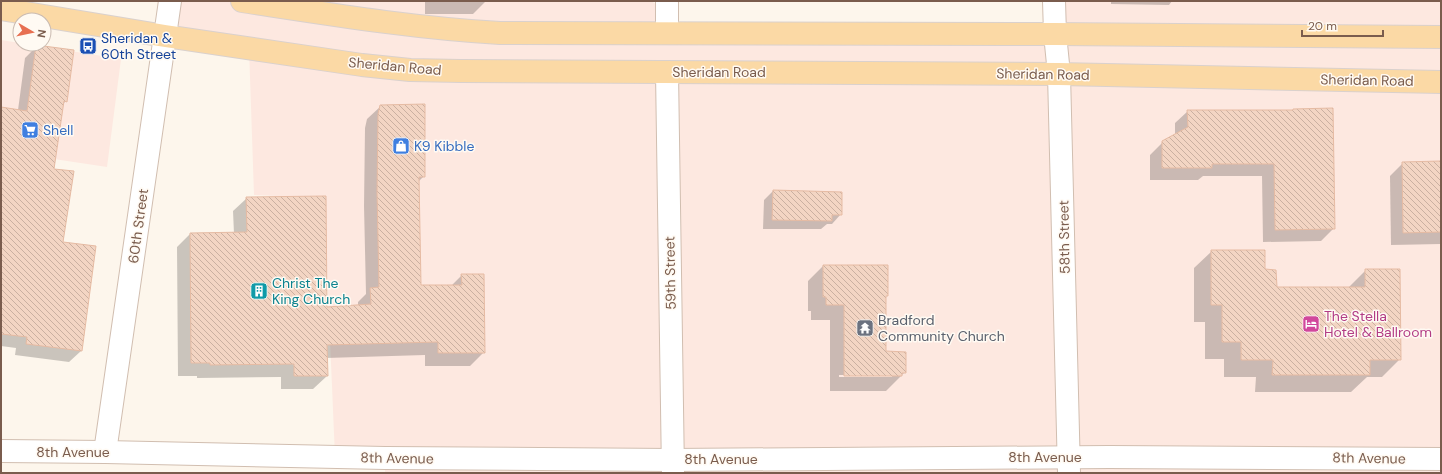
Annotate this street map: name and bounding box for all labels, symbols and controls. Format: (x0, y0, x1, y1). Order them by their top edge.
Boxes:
north arrow (12, 12, 52, 52)
scale bar (1302, 12, 1383, 38)
text: 20 m (1308, 18, 1337, 34)
text: N (34, 29, 49, 39)
place label: Sheridan & 60th Street (101, 29, 176, 63)
bus stop icon: Sheridan & 60th Street (78, 36, 98, 56)
street label: Sheridan Road (348, 53, 442, 79)
street label: Sheridan Road (672, 63, 766, 81)
street label: Sheridan Road (996, 64, 1090, 84)
street label: Sheridan Road (1320, 70, 1414, 90)
supermarket icon: Shell (20, 120, 40, 140)
place label: Shell (43, 121, 73, 139)
shop icon: K9 Kibble (391, 136, 411, 156)
place label: K9 Kibble (414, 137, 474, 155)
street label: 60th Street (124, 187, 152, 265)
street label: 58th Street (1054, 200, 1074, 274)
street label: 59th Street (660, 236, 680, 310)
place label: Christ The King Church (272, 274, 350, 308)
building icon: Christ The King Church (249, 281, 269, 301)
place label: The Stella Hotel & Ballroom (1324, 307, 1432, 341)
place label: Bradford Community Church (878, 311, 1005, 345)
hotel icon: The Stella Hotel & Ballroom (1301, 314, 1321, 334)
temple icon: Bradford Community Church (855, 318, 875, 338)
street label: 8th Avenue (36, 443, 110, 461)
street label: 8th Avenue (360, 448, 434, 468)
street label: 8th Avenue (1008, 448, 1082, 466)
street label: 8th Avenue (1332, 448, 1406, 468)
street label: 8th Avenue (684, 450, 758, 468)

